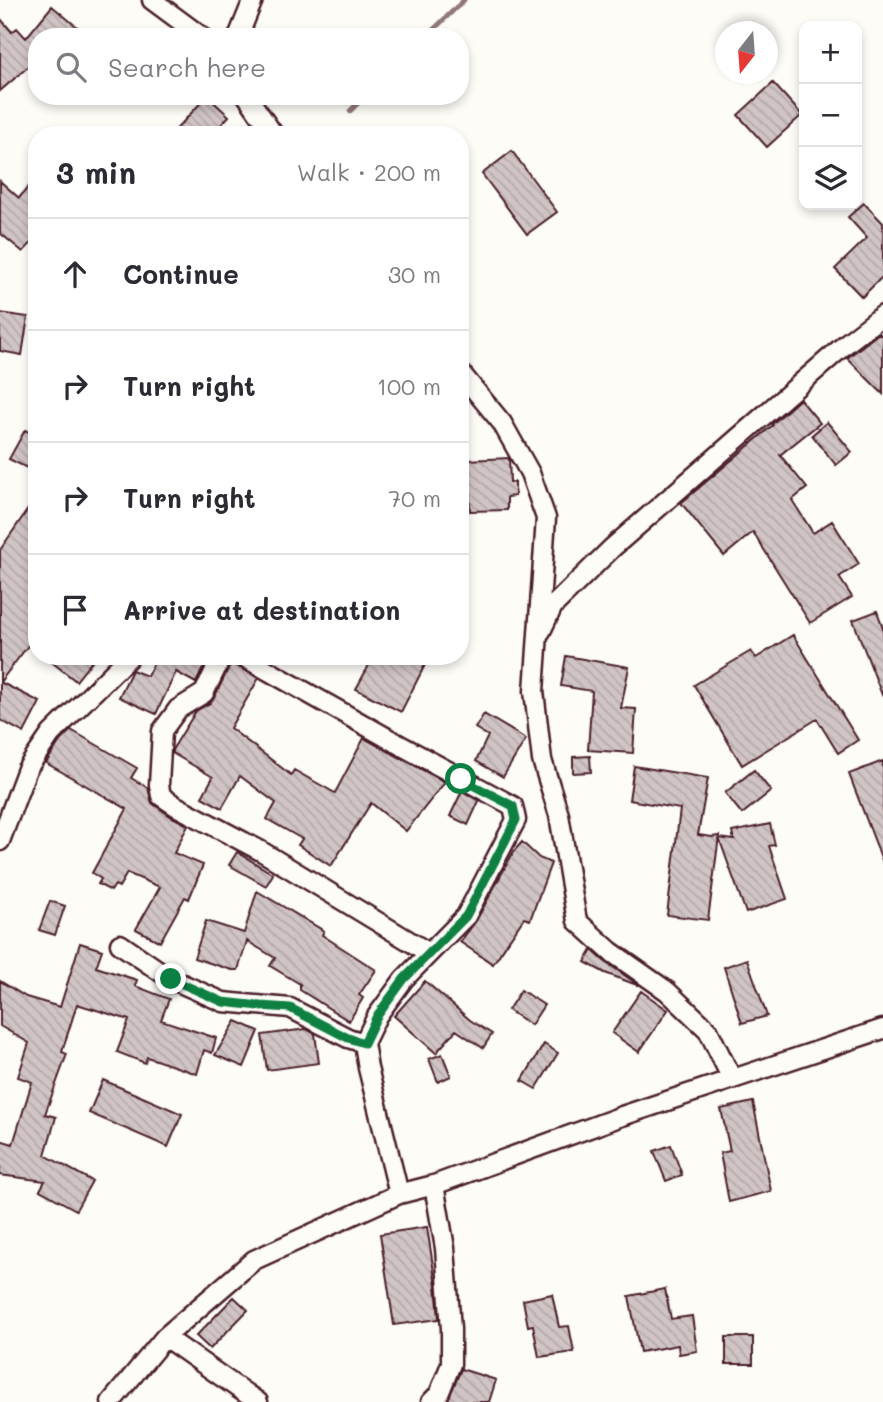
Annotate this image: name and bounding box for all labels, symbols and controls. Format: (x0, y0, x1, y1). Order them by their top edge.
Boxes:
north arrow (715, 21, 778, 84)
map controls (799, 21, 862, 210)
button: + (799, 21, 862, 84)
search box (28, 28, 469, 105)
icon: search (52, 48, 90, 86)
text: Search here (108, 50, 266, 84)
button: − (799, 84, 862, 147)
button: layers (799, 147, 862, 210)
text: 3 min (56, 152, 136, 192)
text: Walk · 200 m (297, 157, 441, 187)
icon: ahead (56, 255, 94, 293)
text: Continue (123, 257, 239, 291)
text: 30 m (388, 259, 441, 289)
icon: right (56, 367, 94, 405)
text: Turn right (123, 369, 256, 403)
text: 100 m (377, 371, 441, 401)
icon: right (56, 479, 94, 517)
text: Turn right (123, 481, 256, 515)
text: 70 m (388, 483, 441, 513)
icon: arrive (56, 591, 94, 629)
text: Arrive at destination (123, 593, 400, 627)
route start (445, 763, 476, 794)
route end (155, 963, 186, 994)

